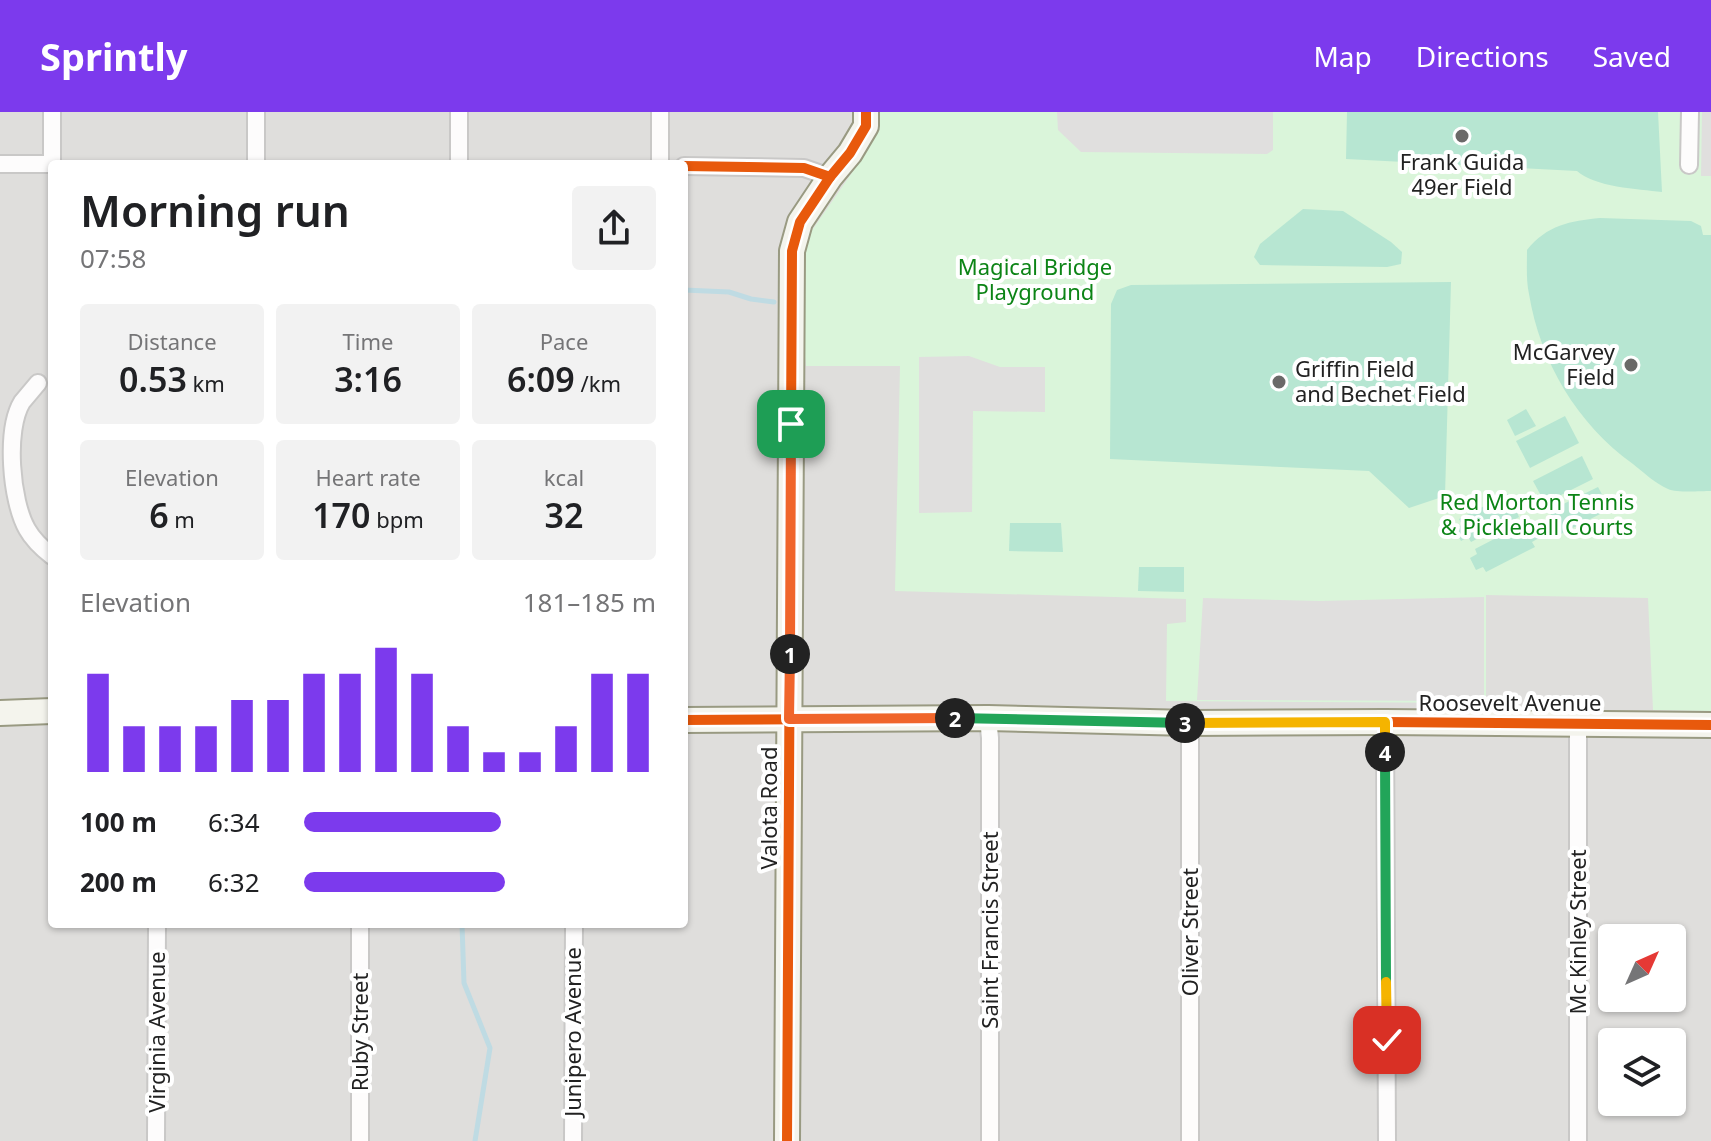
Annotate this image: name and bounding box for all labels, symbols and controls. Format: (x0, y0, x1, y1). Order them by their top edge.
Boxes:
text: Sprintly (40, 30, 188, 82)
text: Map (1313, 37, 1372, 75)
text: Directions (1416, 37, 1549, 75)
text: Saved (1593, 37, 1671, 75)
marker: Frank Guida 49er Field (1453, 127, 1471, 145)
place label: Frank Guida 49er Field (1400, 146, 1524, 201)
text: Morning run (80, 180, 350, 240)
button: share (572, 186, 656, 270)
text: 07:58 (80, 240, 146, 276)
park label: Magical Bridge Playground (958, 251, 1112, 306)
text: Distance (127, 326, 217, 356)
text: Time (343, 326, 393, 356)
text: Pace (540, 326, 588, 356)
place label: McGarvey Field (1513, 336, 1616, 391)
place label: Griffin Field and Bechet Field (1295, 353, 1466, 408)
text: 0.53 (119, 356, 187, 402)
text: 3:16 (334, 356, 402, 402)
text: 6:09 (507, 356, 575, 402)
marker: McGarvey Field (1622, 356, 1640, 374)
text: km (187, 368, 225, 398)
text: /km (575, 368, 621, 398)
marker: Griffin Field and Bechet Field (1270, 373, 1288, 391)
pin (757, 390, 825, 458)
icon: arrive (769, 402, 813, 446)
text: Elevation (125, 462, 219, 492)
text: Heart rate (315, 462, 421, 492)
text: kcal (544, 462, 584, 492)
park label: Red Morton Tennis & Pickleball Courts (1440, 486, 1634, 541)
text: 6 (149, 492, 169, 538)
text: 170 (312, 492, 371, 538)
text: 32 (545, 492, 583, 538)
text: m (169, 504, 195, 534)
text: bpm (371, 504, 424, 534)
text: Elevation (80, 584, 191, 620)
text: 181–185 m (523, 584, 656, 620)
pin: 1 (770, 634, 810, 674)
text: 1 (784, 639, 796, 669)
street label: Roosevelt Avenue (1419, 687, 1601, 717)
pin: 2 (935, 698, 975, 738)
text: 2 (949, 703, 961, 733)
pin: 3 (1165, 703, 1205, 743)
text: 3 (1179, 708, 1191, 738)
pin: 4 (1365, 732, 1405, 772)
text: 4 (1379, 737, 1391, 767)
street label: Valota Road (753, 747, 783, 869)
text: 100 m (80, 804, 157, 840)
text: 6:34 (208, 804, 260, 840)
street label: Saint Francis Street (974, 831, 1004, 1029)
street label: Mc Kinley Street (1562, 849, 1592, 1015)
text: 200 m (80, 864, 157, 900)
text: 6:32 (208, 864, 260, 900)
street label: Oliver Street (1174, 868, 1204, 996)
north arrow (1598, 924, 1686, 1012)
map controls (1598, 924, 1686, 1116)
street label: Junipero Avenue (557, 947, 587, 1119)
street label: Virginia Avenue (141, 951, 171, 1113)
street label: Ruby Street (344, 973, 374, 1091)
pin (1353, 1006, 1421, 1074)
icon: check (1365, 1018, 1409, 1062)
button: layers (1598, 1028, 1686, 1116)

